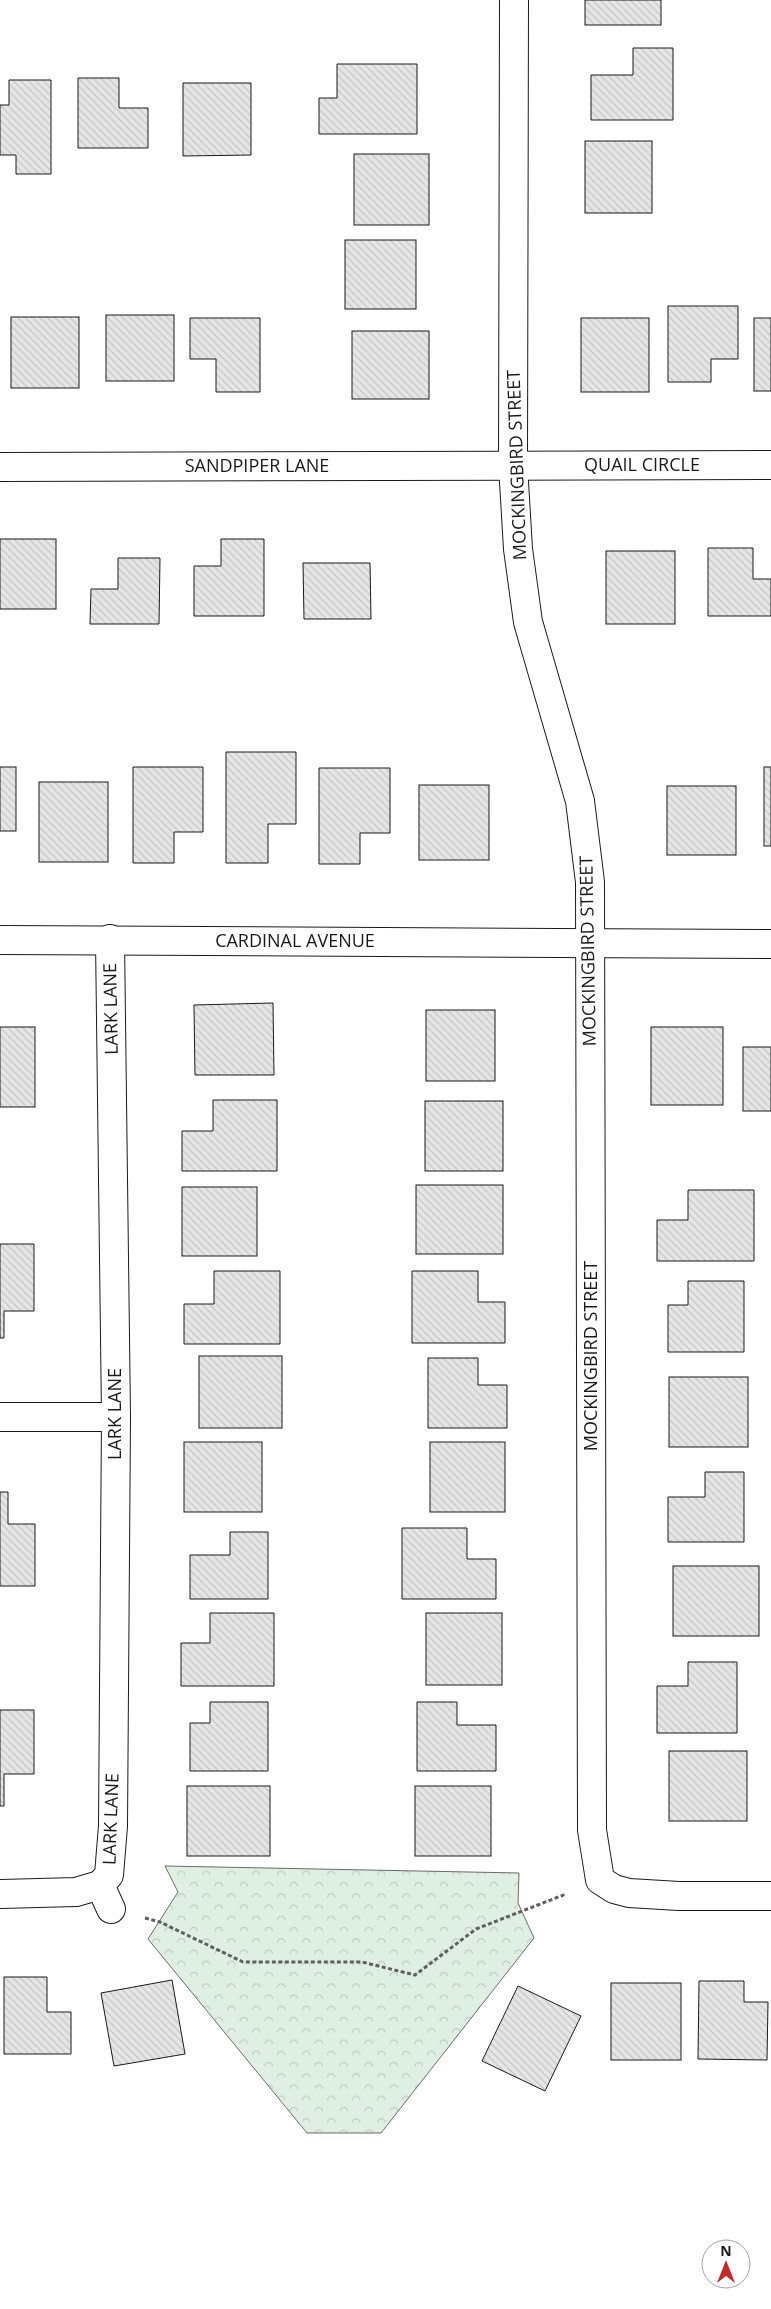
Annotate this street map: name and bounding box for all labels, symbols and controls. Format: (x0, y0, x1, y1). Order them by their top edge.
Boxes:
street label: MOCKINGBIRD STREET (501, 369, 531, 561)
street label: QUAIL CIRCLE (584, 452, 700, 476)
street label: SANDPIPER LANE (185, 453, 329, 477)
street label: MOCKINGBIRD STREET (573, 855, 601, 1046)
street label: CARDINAL AVENUE (215, 928, 375, 952)
street label: LARK LANE (97, 963, 123, 1055)
street label: MOCKINGBIRD STREET (578, 1261, 602, 1451)
street label: LARK LANE (102, 1368, 126, 1460)
street label: LARK LANE (96, 1773, 124, 1865)
north arrow (701, 2239, 751, 2289)
text: N (720, 2241, 732, 2260)

